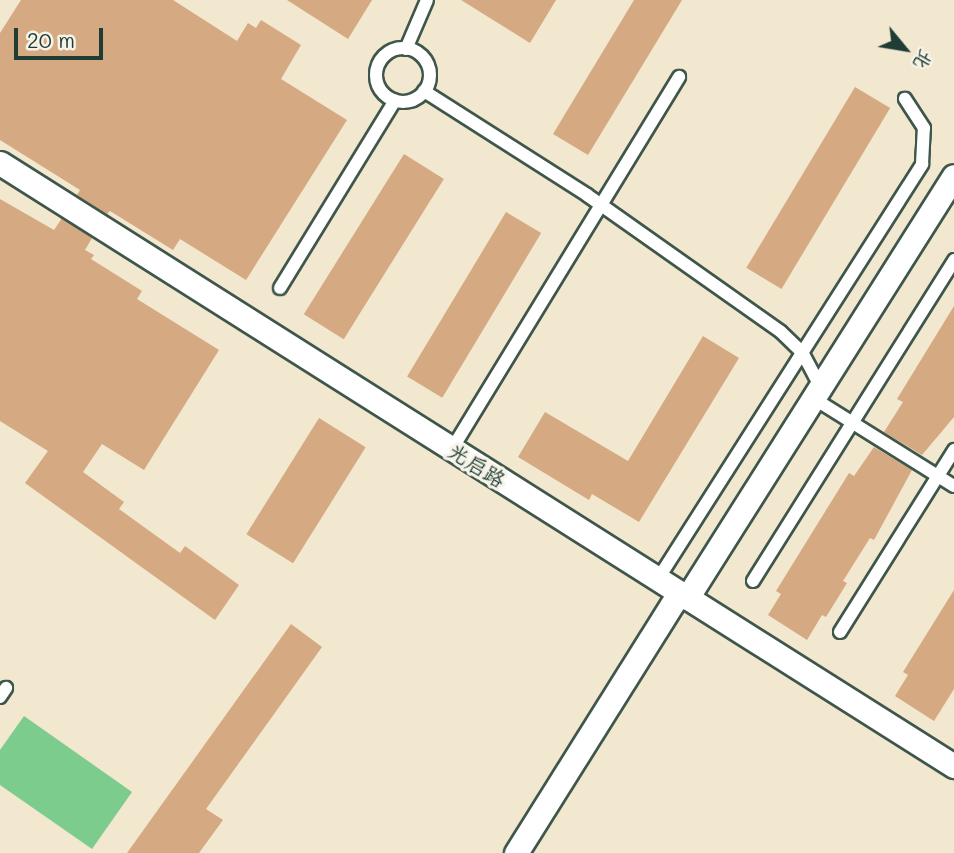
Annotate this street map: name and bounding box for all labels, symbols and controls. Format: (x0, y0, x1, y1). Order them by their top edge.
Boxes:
scale bar (18, 14, 107, 58)
north arrow (870, 14, 940, 84)
text: 20 m (27, 26, 75, 53)
text: 北 (908, 45, 939, 74)
street label: 光启路 (444, 438, 510, 492)

